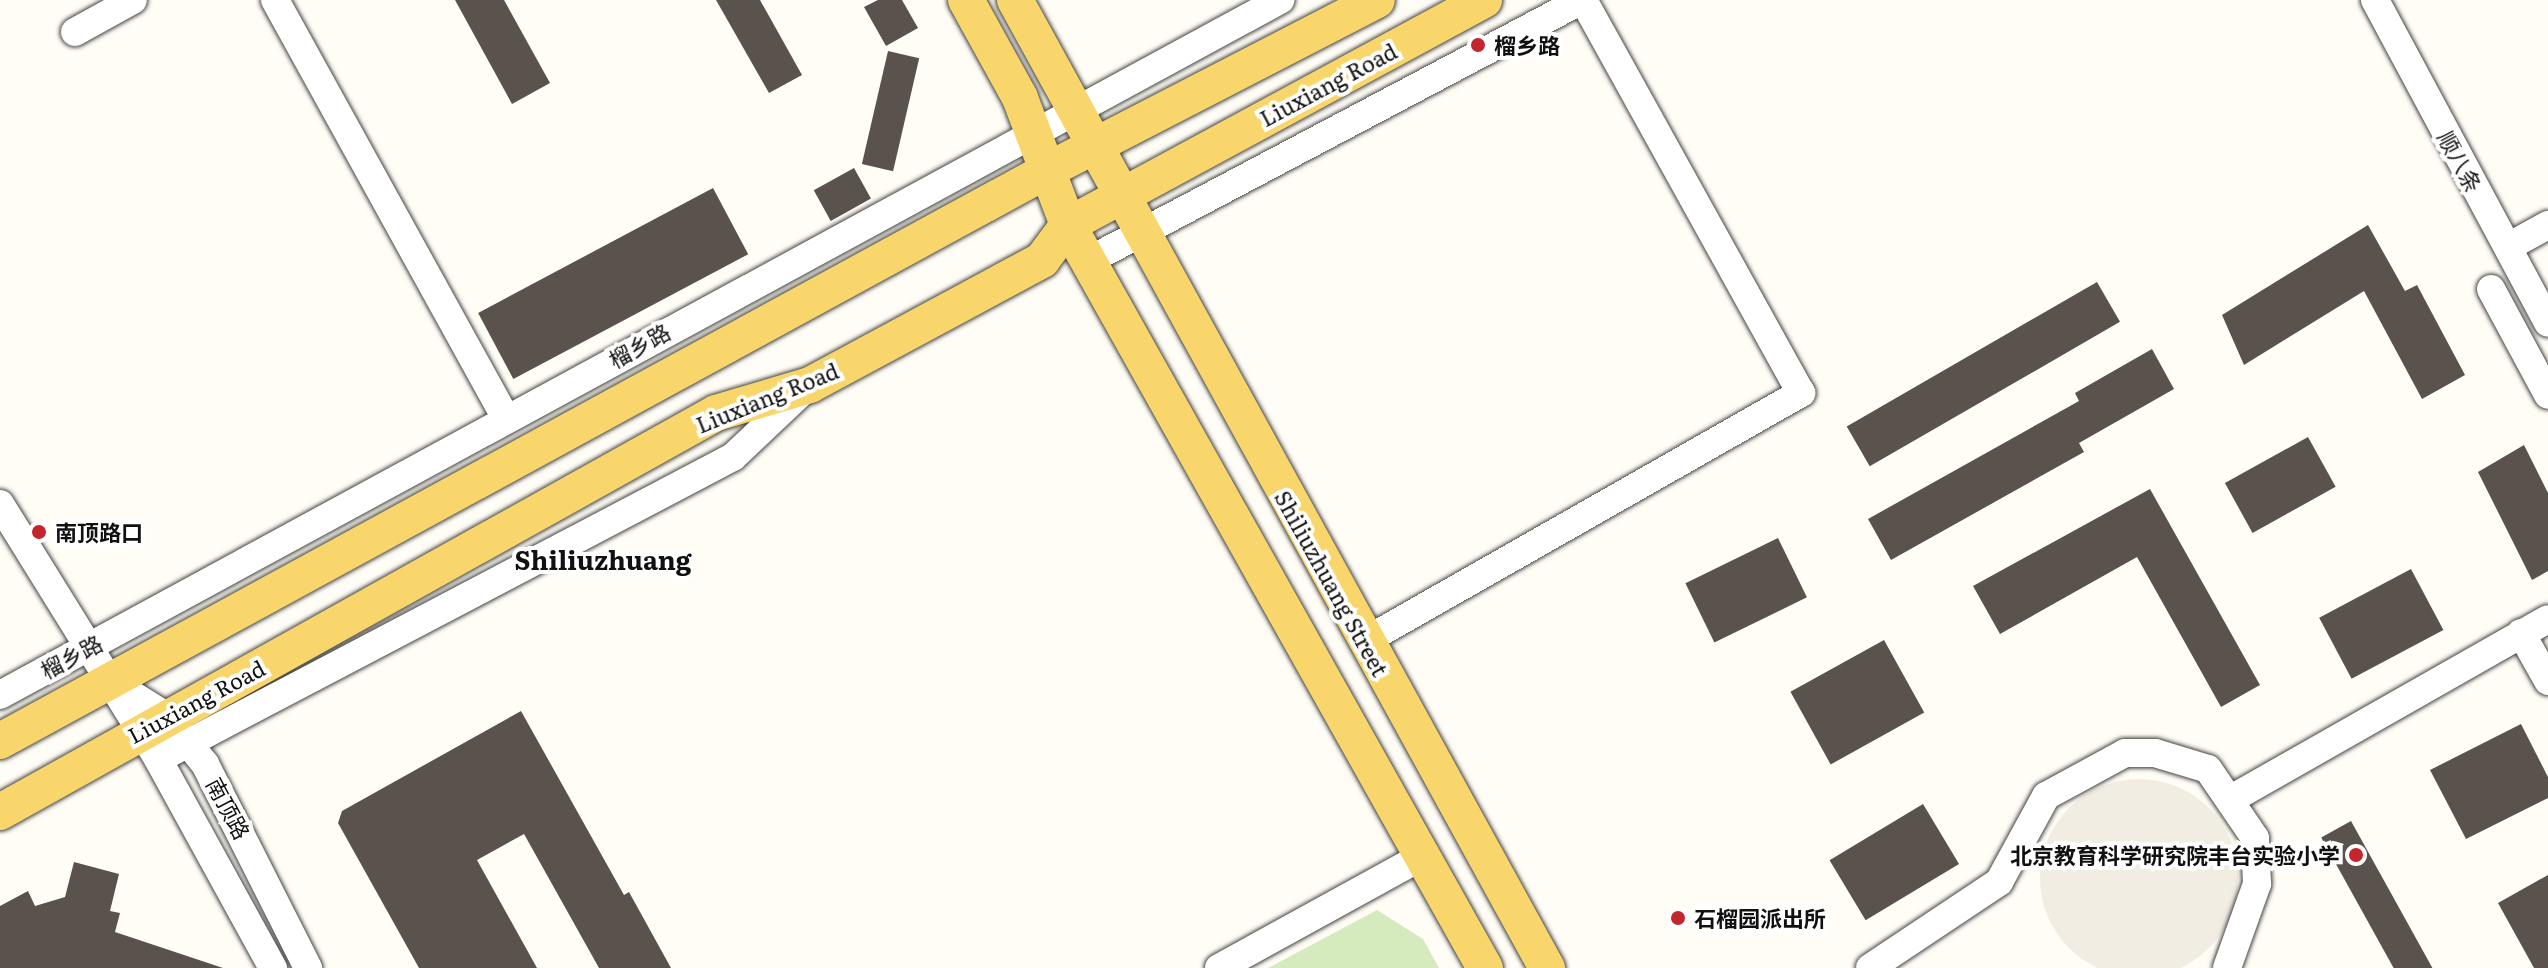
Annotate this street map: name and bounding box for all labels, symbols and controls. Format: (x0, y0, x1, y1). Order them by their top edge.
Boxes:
place label: 榴乡路 (1494, 32, 1560, 58)
marker: 榴乡路 (1469, 36, 1487, 54)
street label: Liuxiang Road (1255, 37, 1401, 131)
street label: 顺八条 (2434, 126, 2488, 196)
street label: 榴乡路 (604, 317, 674, 373)
street label: Liuxiang Road (692, 356, 842, 438)
street label: Shiliuzhuang Street (1270, 486, 1394, 680)
place label: 南顶路口 (55, 519, 143, 545)
marker: 南顶路口 (30, 523, 48, 541)
district label: Shiliuzhuang (515, 543, 691, 575)
street label: 榴乡路 (36, 629, 106, 683)
street label: Liuxiang Road (123, 654, 269, 748)
street label: 南顶路 (202, 773, 256, 843)
place label: 北京教育科学研究院丰台实验小学 (2010, 842, 2340, 868)
marker: 北京教育科学研究院丰台实验小学 (2347, 846, 2365, 864)
place label: 石榴园派出所 (1694, 905, 1826, 931)
marker: 石榴园派出所 (1669, 909, 1687, 927)

